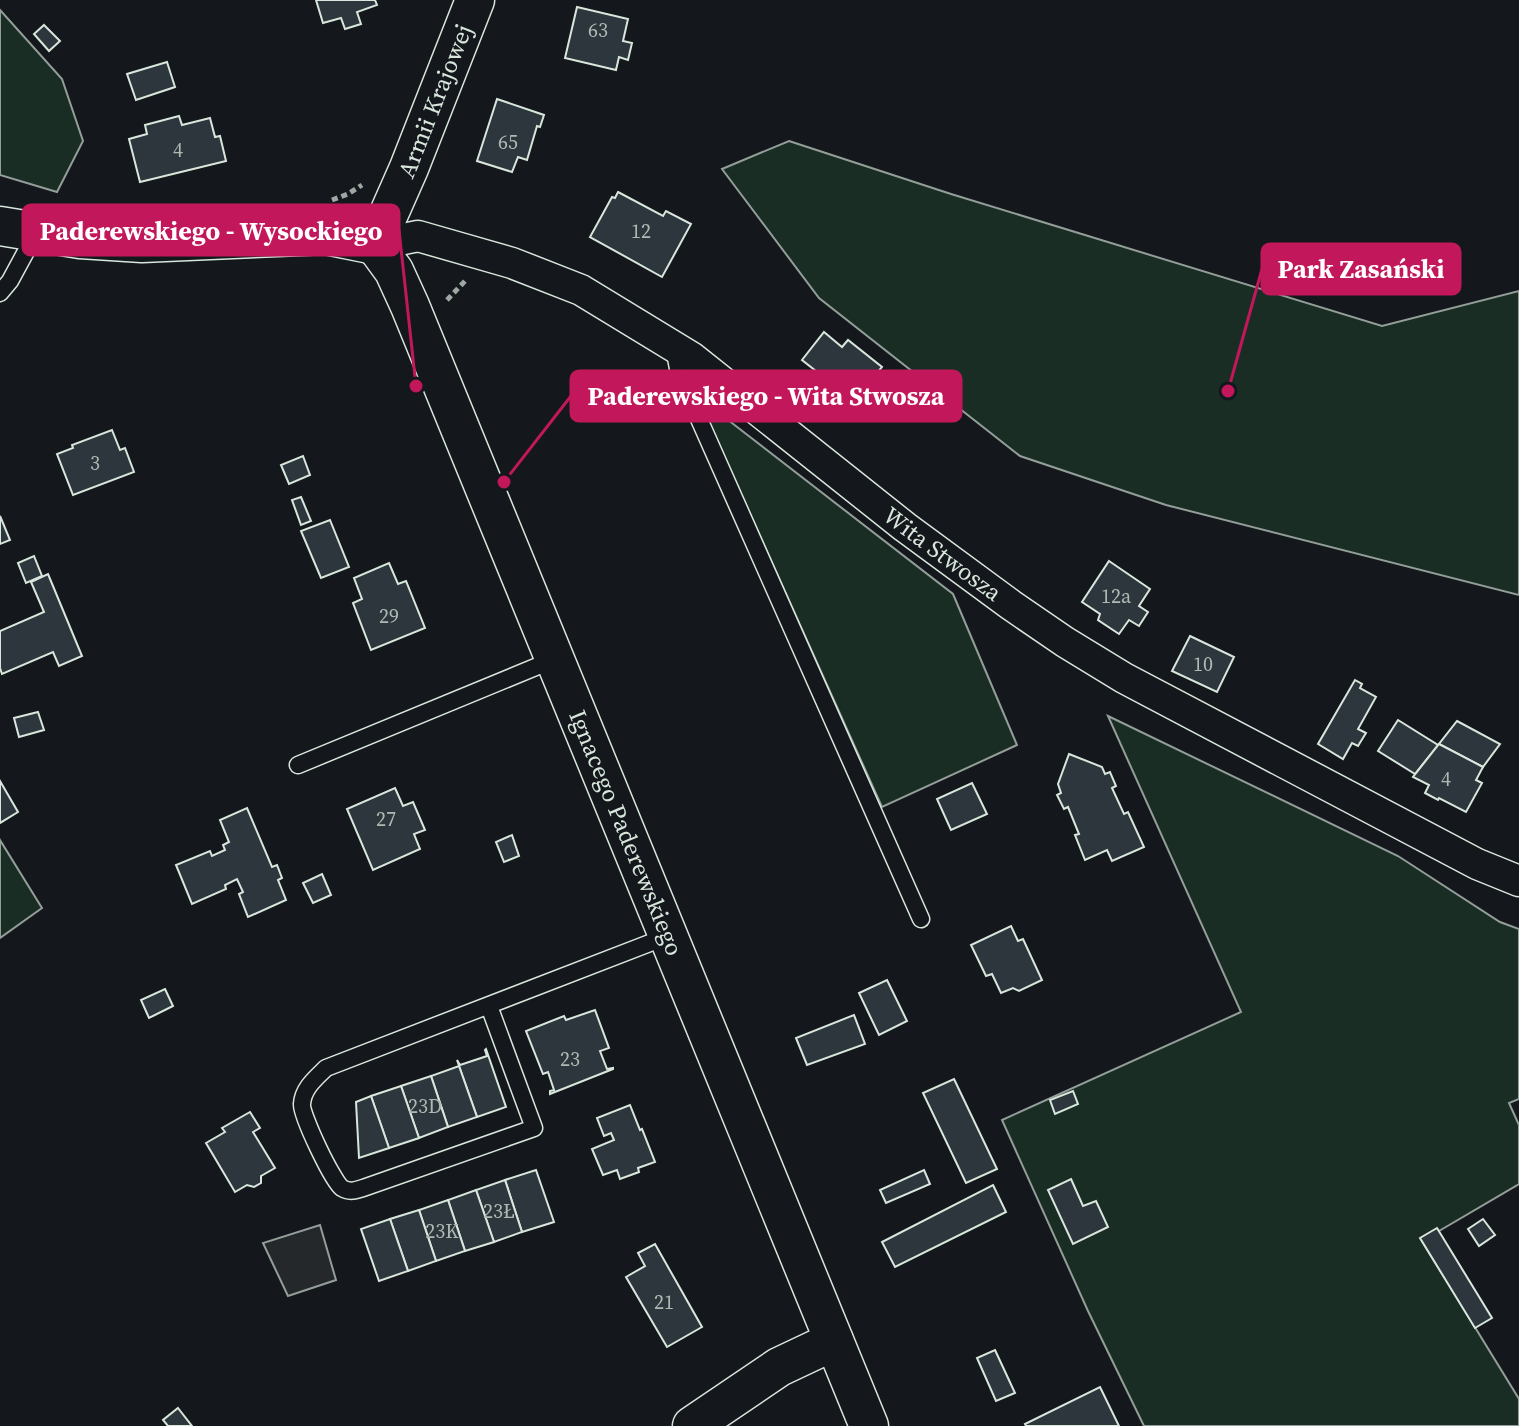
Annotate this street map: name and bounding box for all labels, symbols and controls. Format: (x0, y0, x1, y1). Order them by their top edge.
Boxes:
house number: 63 (588, 16, 608, 44)
street label: Armii Krajowej (390, 19, 480, 183)
house number: 65 (498, 128, 518, 156)
house number: 4 (173, 136, 183, 164)
callout: Paderewskiego - Wysockiego (23, 205, 399, 255)
text: Paderewskiego - Wysockiego (40, 213, 382, 249)
house number: 12 (631, 217, 651, 245)
callout: Park Zasański (1262, 244, 1460, 294)
text: Park Zasański (1278, 251, 1444, 287)
callout: Paderewskiego - Wita Stwosza (571, 371, 961, 421)
text: Paderewskiego - Wita Stwosza (588, 378, 945, 414)
house number: 3 (90, 449, 100, 477)
street label: Wita Stwosza (876, 499, 1009, 609)
house number: 12a (1101, 582, 1132, 610)
house number: 29 (379, 602, 399, 630)
house number: 10 (1193, 650, 1213, 678)
street label: Ignacego Paderewskiego (561, 705, 691, 961)
house number: 4 (1441, 765, 1451, 793)
house number: 27 (376, 805, 396, 833)
house number: 23 (560, 1045, 580, 1073)
house number: 23D (408, 1092, 442, 1120)
house number: 23Ł (483, 1197, 515, 1225)
house number: 23K (425, 1217, 459, 1245)
house number: 21 (654, 1288, 674, 1316)

